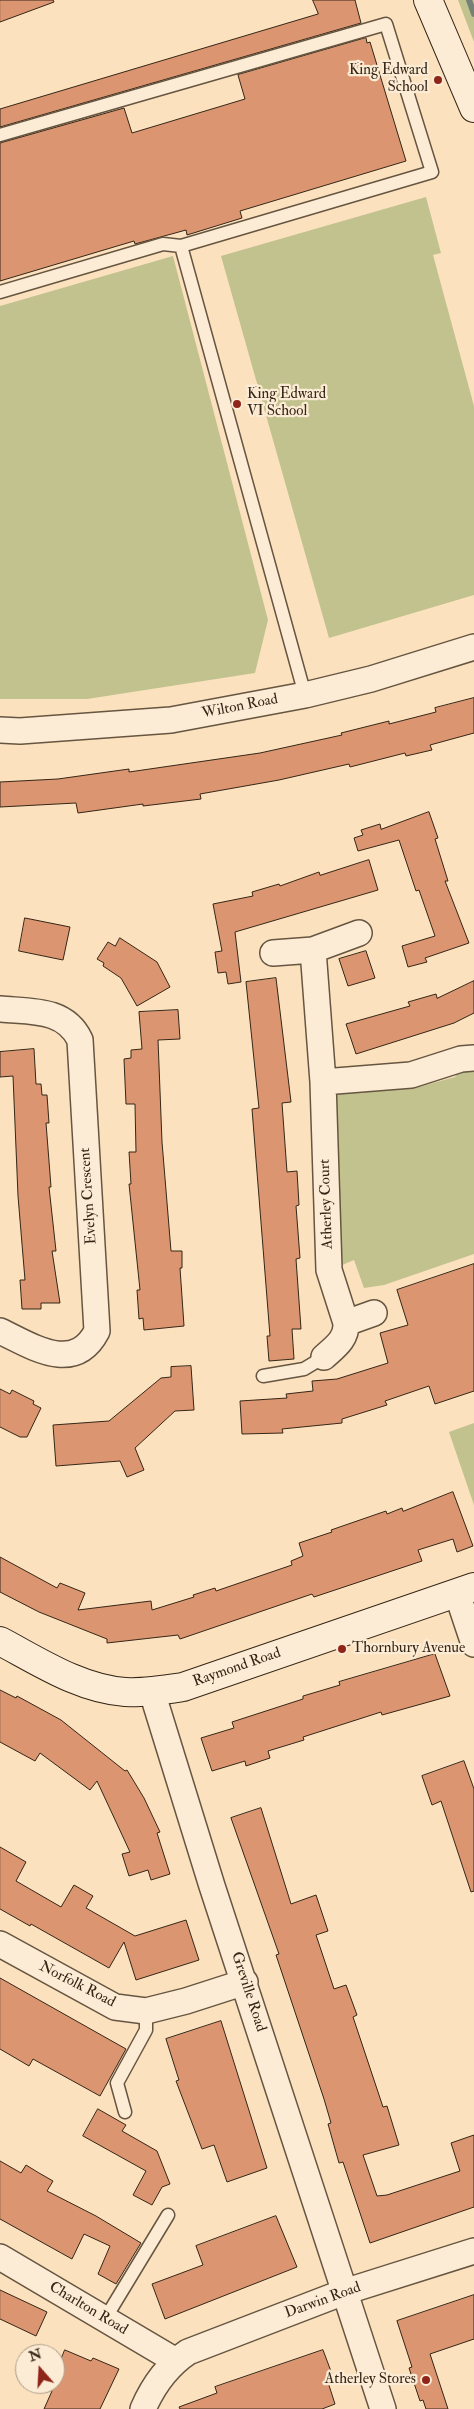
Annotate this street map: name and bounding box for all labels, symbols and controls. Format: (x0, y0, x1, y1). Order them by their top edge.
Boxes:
place label: King Edward School (349, 62, 428, 97)
marker: King Edward School (432, 74, 444, 86)
place label: King Edward VI School (247, 386, 326, 421)
marker: King Edward VI School (231, 398, 243, 410)
street label: Wilton Road (200, 691, 280, 723)
street label: Evelyn Crescent (77, 1147, 101, 1245)
street label: Atherley Court (316, 1159, 338, 1249)
place label: Thornbury Avenue (352, 1640, 465, 1658)
marker: Thornbury Avenue (336, 1643, 348, 1655)
street label: Raymond Road (191, 1645, 283, 1691)
street label: Greville Road (227, 1950, 269, 2034)
street label: Norfolk Road (36, 1958, 118, 2012)
street label: Charlton Road (45, 2278, 131, 2340)
street label: Darwin Road (283, 2279, 363, 2323)
north arrow (15, 2344, 65, 2394)
text: N (27, 2345, 44, 2365)
place label: Atherley Stores (325, 2371, 416, 2389)
marker: Atherley Stores (420, 2374, 432, 2386)

